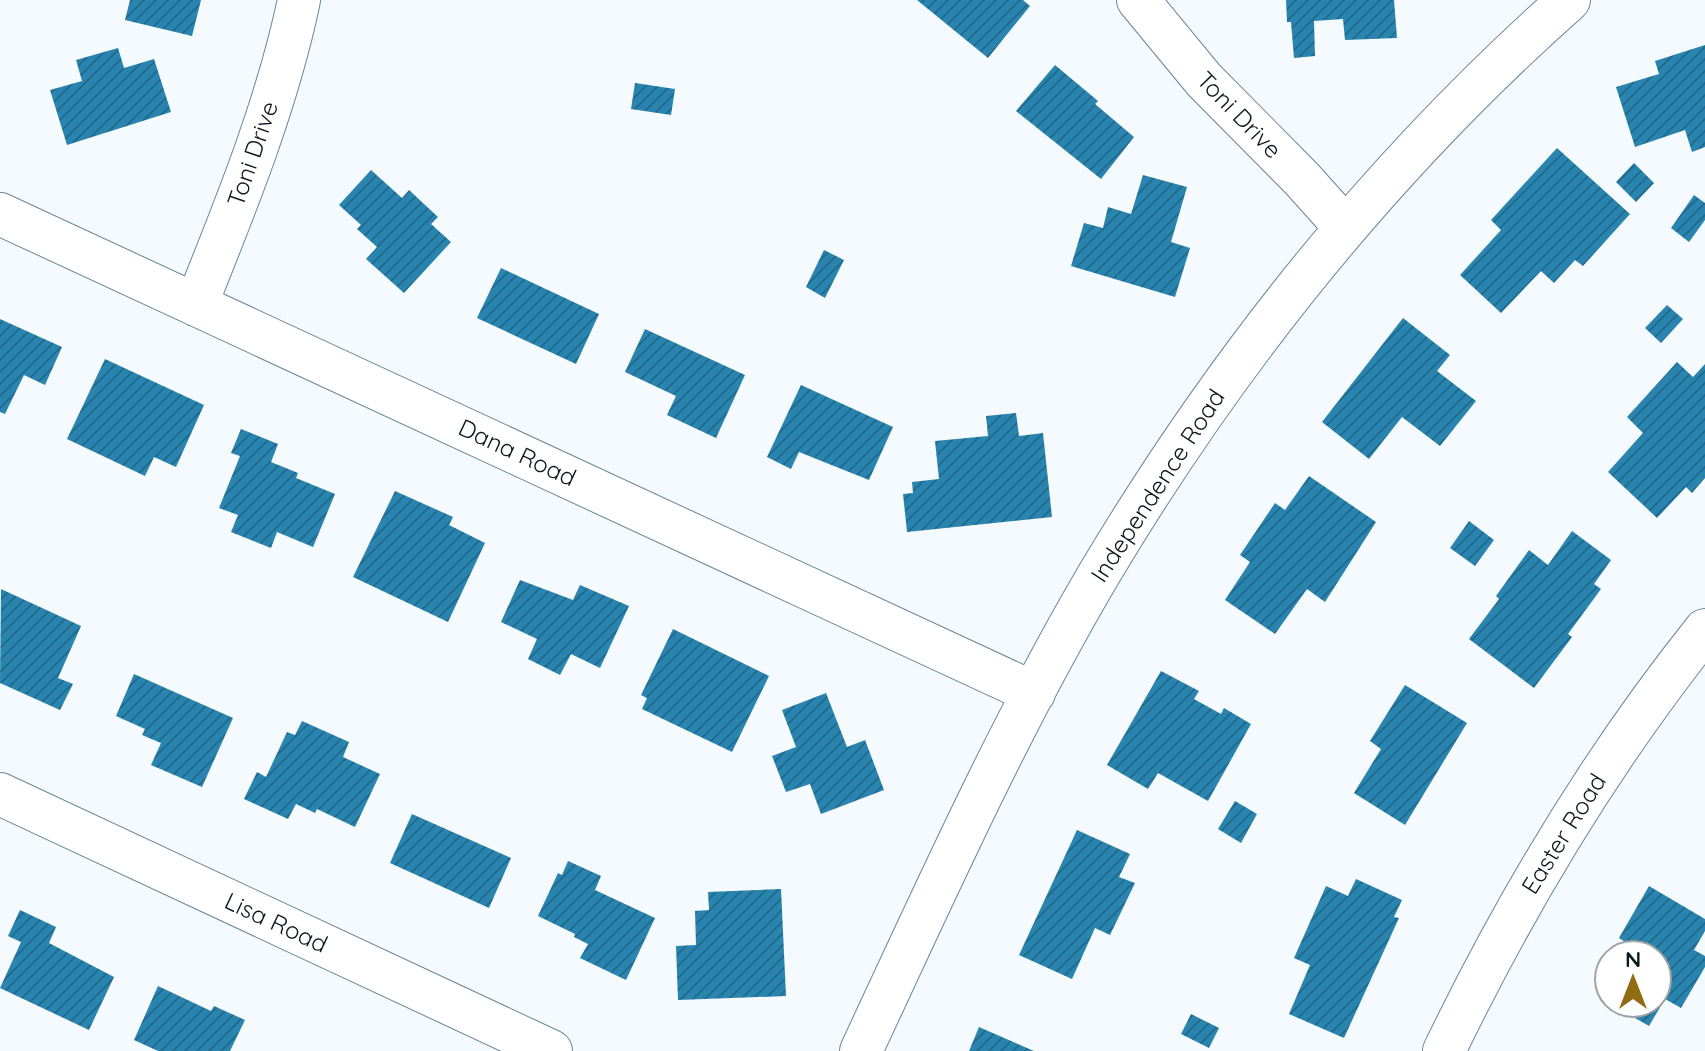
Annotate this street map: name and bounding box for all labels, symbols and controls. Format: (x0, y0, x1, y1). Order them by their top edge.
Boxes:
street label: Toni Drive (1191, 65, 1289, 164)
street label: Toni Drive (220, 97, 284, 210)
street label: Independence Road (1084, 383, 1231, 588)
street label: Dana Road (454, 412, 581, 492)
street label: Easter Road (1514, 768, 1612, 899)
street label: Lisa Road (220, 885, 333, 959)
north arrow (1593, 939, 1673, 1019)
text: N (1625, 945, 1641, 973)

